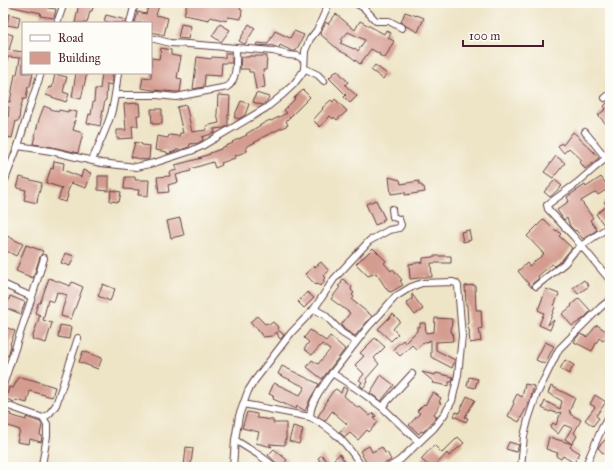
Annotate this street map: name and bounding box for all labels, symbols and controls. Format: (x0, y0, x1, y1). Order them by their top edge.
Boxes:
legend (22, 22, 152, 74)
scale bar (463, 22, 543, 48)
text: 100 m (469, 29, 500, 43)
text: Road (58, 31, 84, 45)
text: Building (58, 51, 101, 66)

